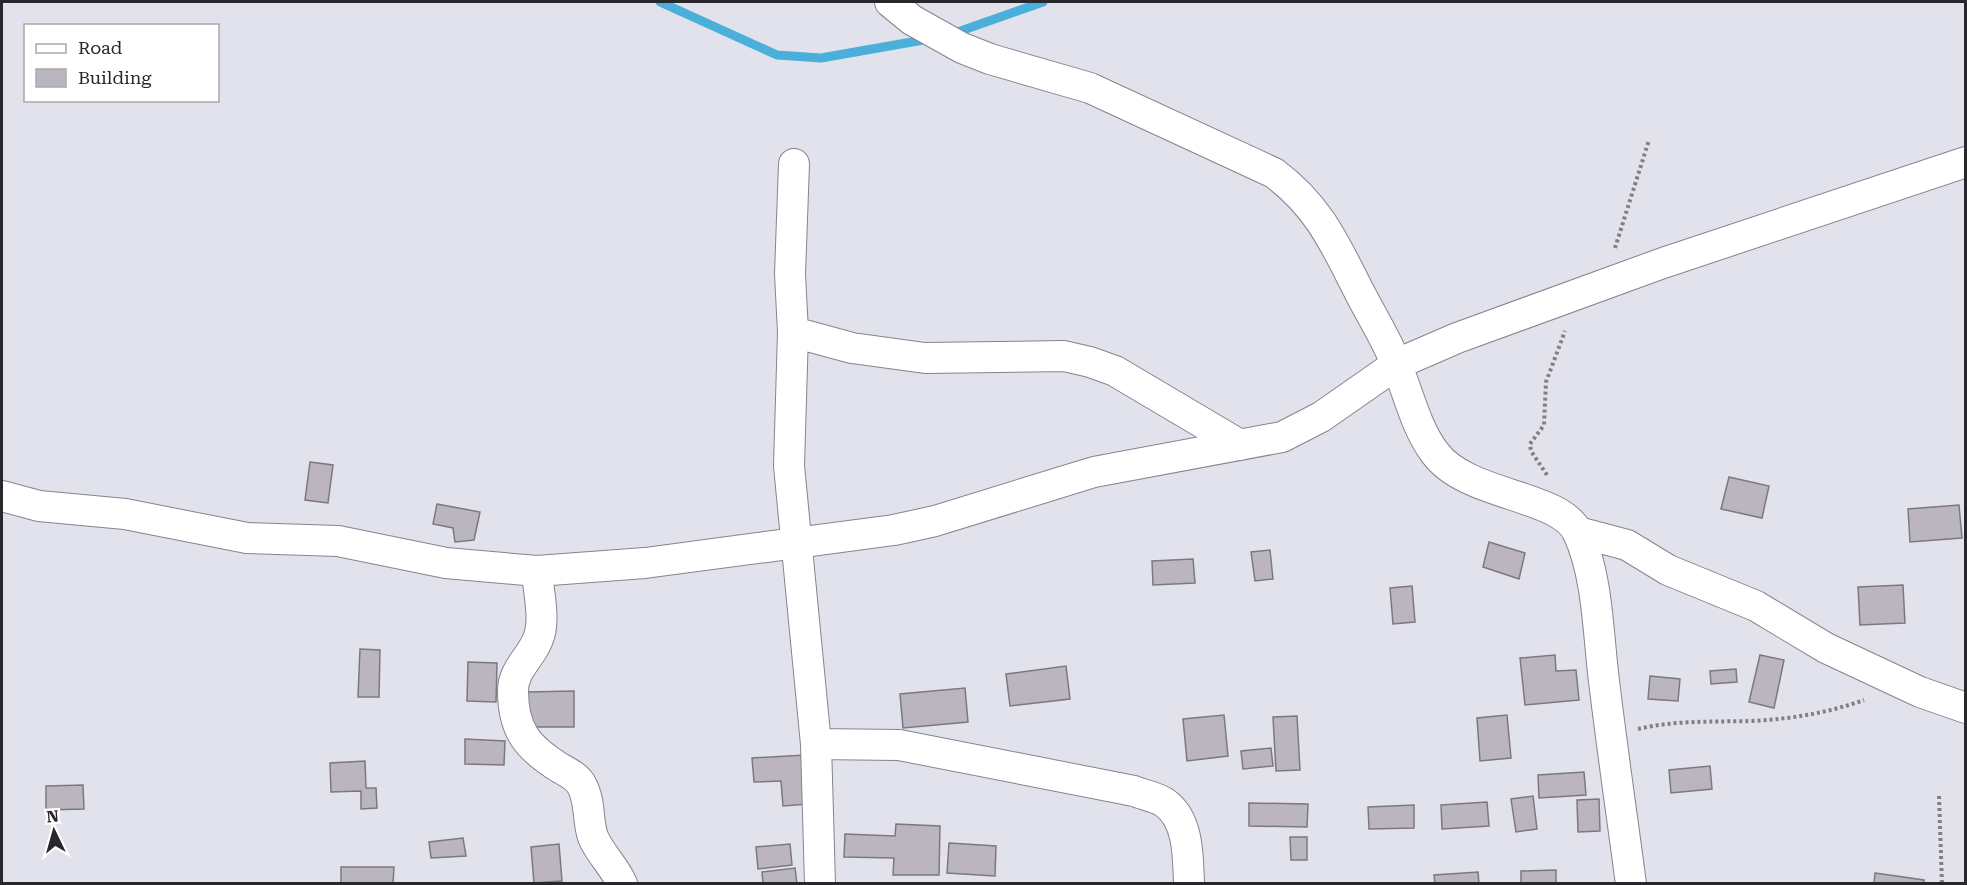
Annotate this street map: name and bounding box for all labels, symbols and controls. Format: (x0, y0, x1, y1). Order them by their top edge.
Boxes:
legend (24, 24, 219, 102)
text: Road (78, 37, 123, 58)
text: Building (78, 67, 152, 88)
north arrow (24, 801, 84, 861)
text: N (46, 807, 60, 827)

